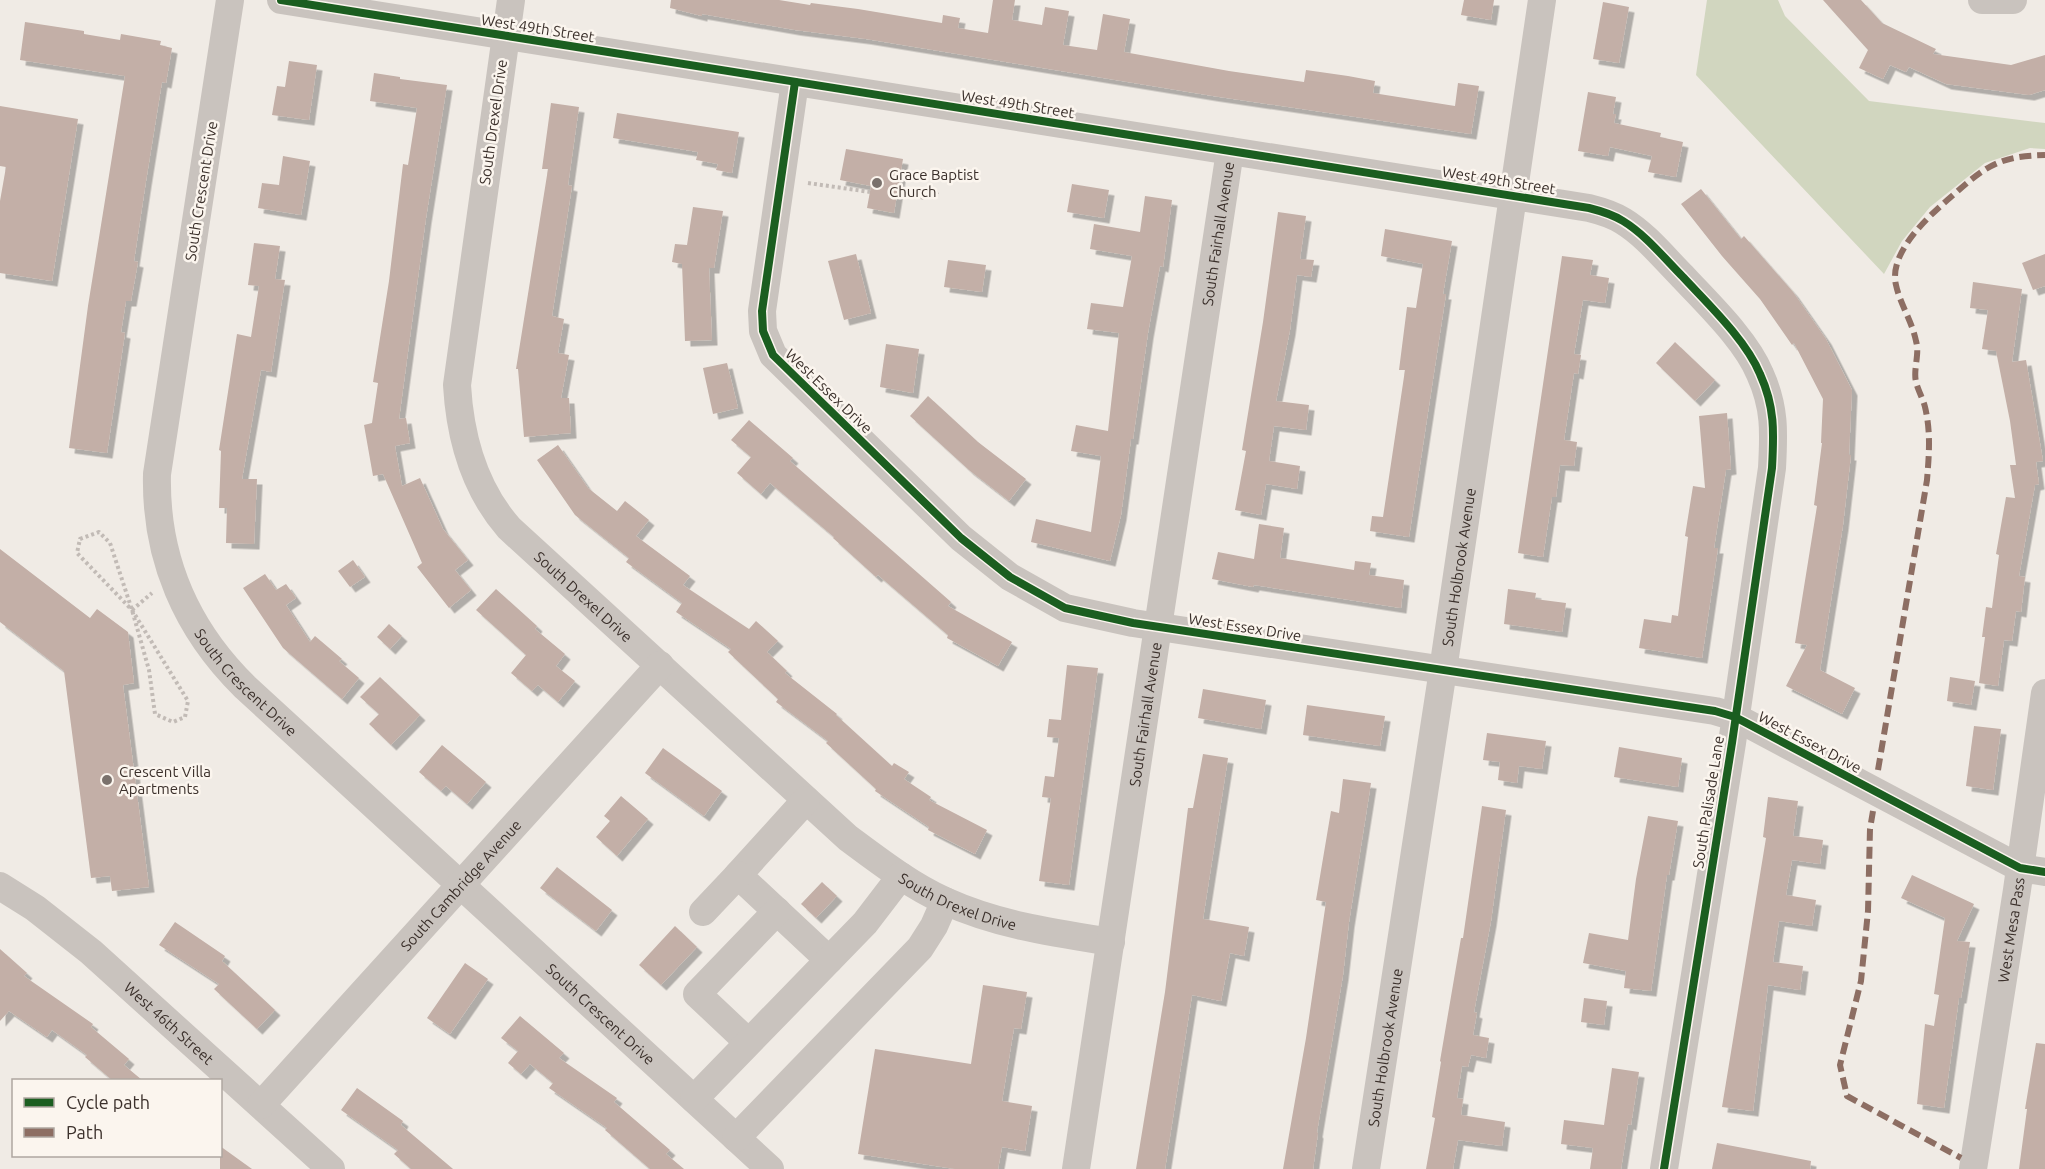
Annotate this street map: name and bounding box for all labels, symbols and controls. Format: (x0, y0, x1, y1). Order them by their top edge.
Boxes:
street label: West 49th Street (480, 11, 596, 45)
street label: South Drexel Drive (476, 58, 510, 186)
street label: West 49th Street (960, 87, 1076, 121)
street label: South Crescent Drive (182, 120, 220, 262)
street label: South Fairhall Avenue (1198, 160, 1237, 307)
street label: West 49th Street (1441, 163, 1557, 197)
place label: Grace Baptist Church (889, 166, 979, 200)
marker: Grace Baptist Church (870, 176, 884, 190)
street label: West Essex Drive (782, 345, 876, 437)
street label: South Holbrook Avenue (1438, 487, 1478, 647)
street label: South Drexel Drive (531, 547, 636, 645)
street label: West Essex Drive (1187, 610, 1303, 644)
street label: South Crescent Drive (192, 625, 301, 739)
street label: South Fairhall Avenue (1126, 641, 1164, 787)
street label: West Essex Drive (1756, 708, 1864, 776)
street label: South Palisade Lane (1689, 734, 1727, 870)
place label: Crescent Villa Apartments (119, 763, 211, 797)
marker: Crescent Villa Apartments (100, 773, 114, 787)
street label: South Cambridge Avenue (397, 816, 524, 954)
street label: South Drexel Drive (896, 869, 1018, 933)
street label: West Mesa Pass (1994, 876, 2027, 984)
street label: South Crescent Drive (543, 960, 659, 1068)
street label: South Holbrook Avenue (1364, 967, 1405, 1128)
street label: West 46th Street (121, 978, 217, 1068)
legend (12, 1079, 222, 1157)
text: Cycle path (66, 1092, 150, 1112)
text: Path (66, 1122, 103, 1142)

